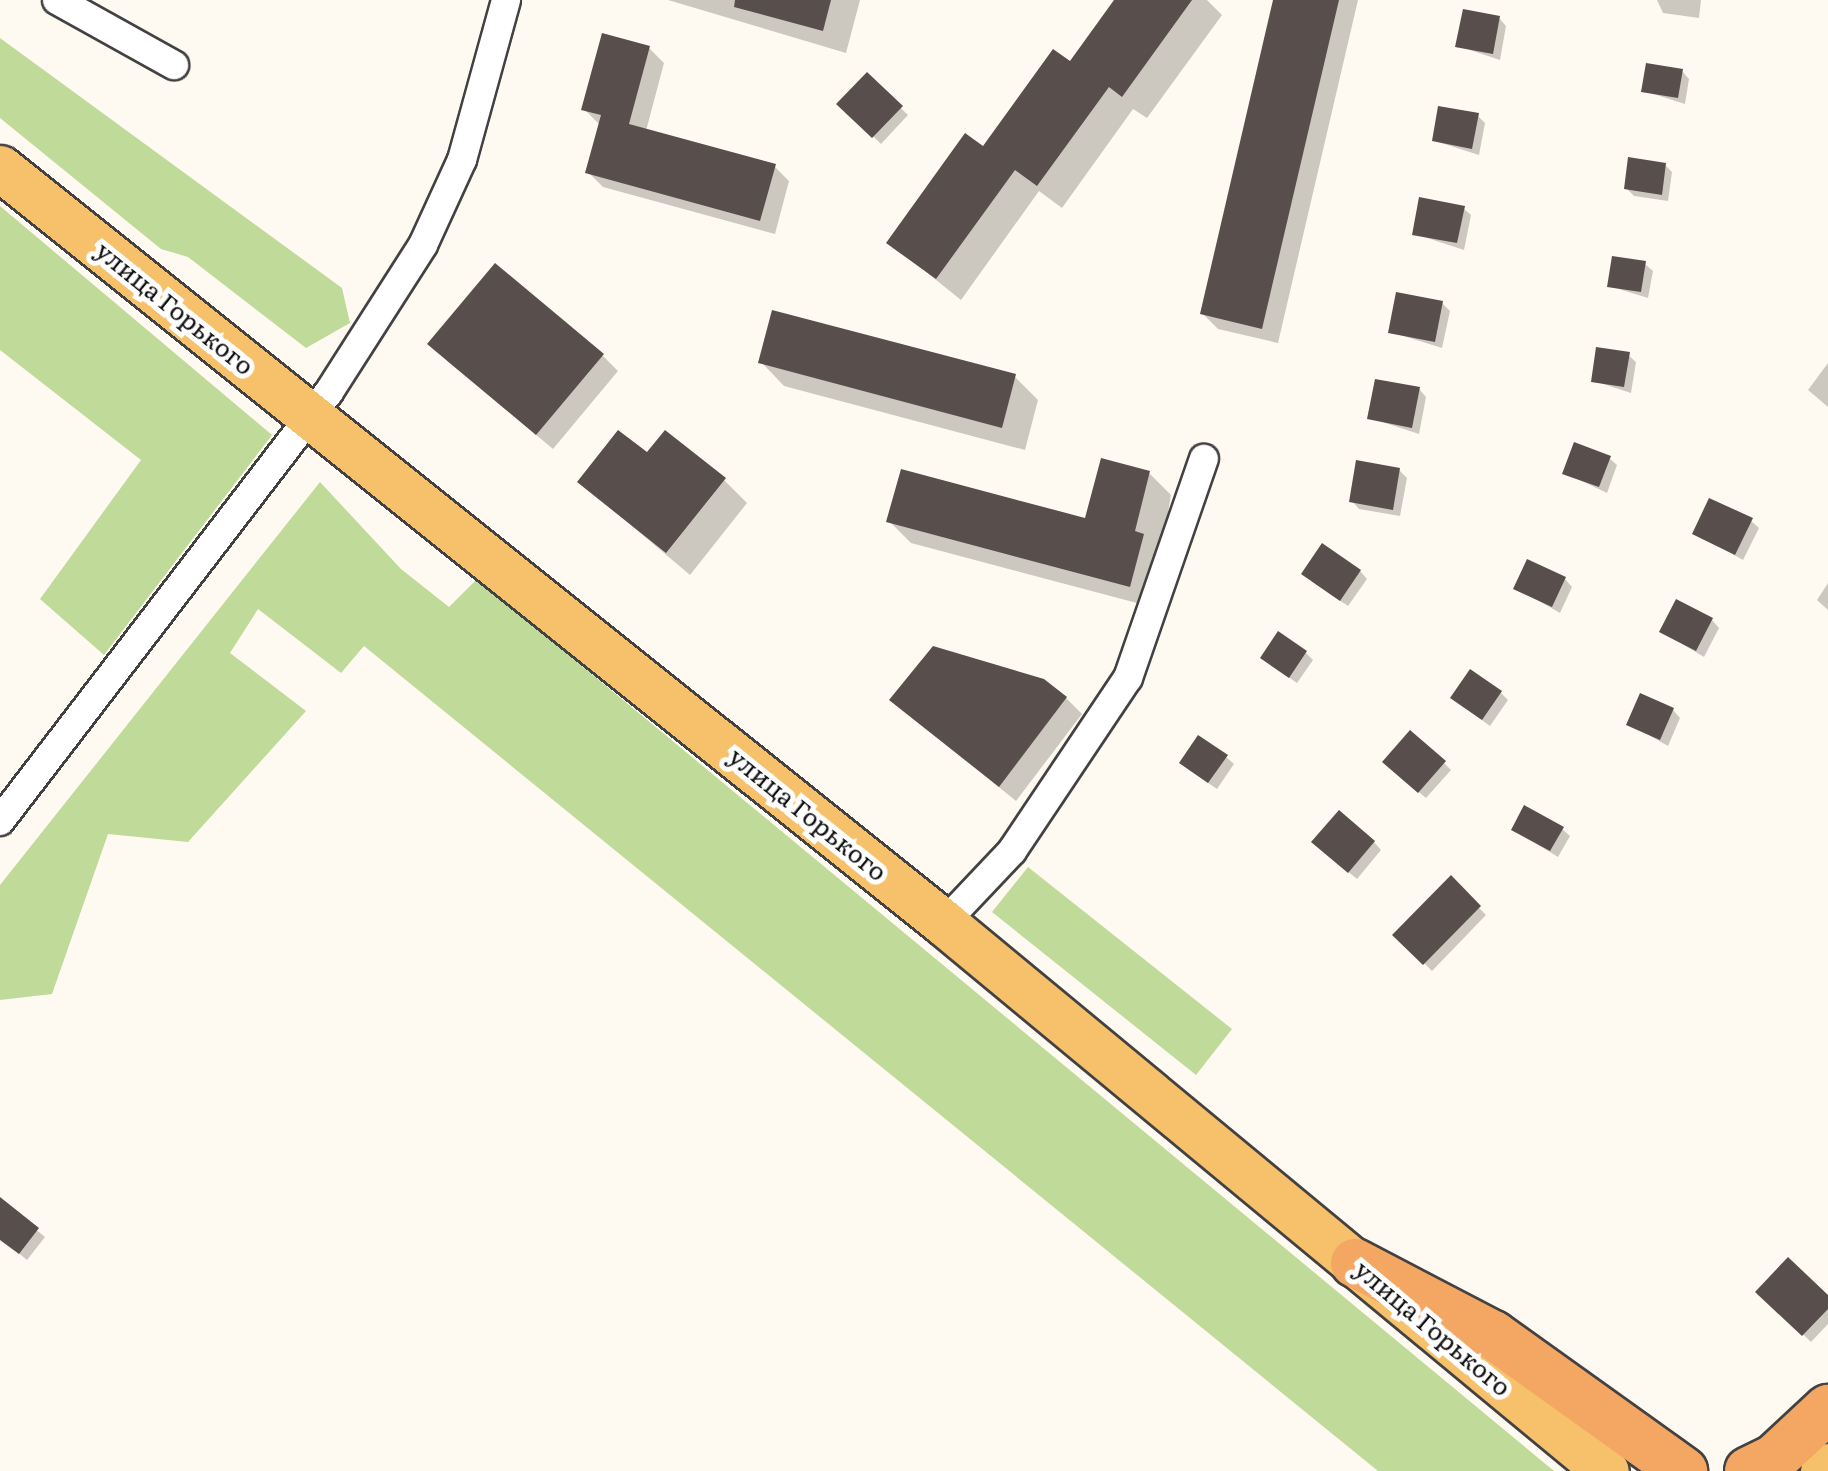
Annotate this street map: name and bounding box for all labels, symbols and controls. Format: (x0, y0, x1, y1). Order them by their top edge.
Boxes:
street label: улица Горького (90, 235, 260, 381)
street label: улица Горького (723, 741, 893, 887)
street label: улица Горького (1349, 1254, 1517, 1402)

